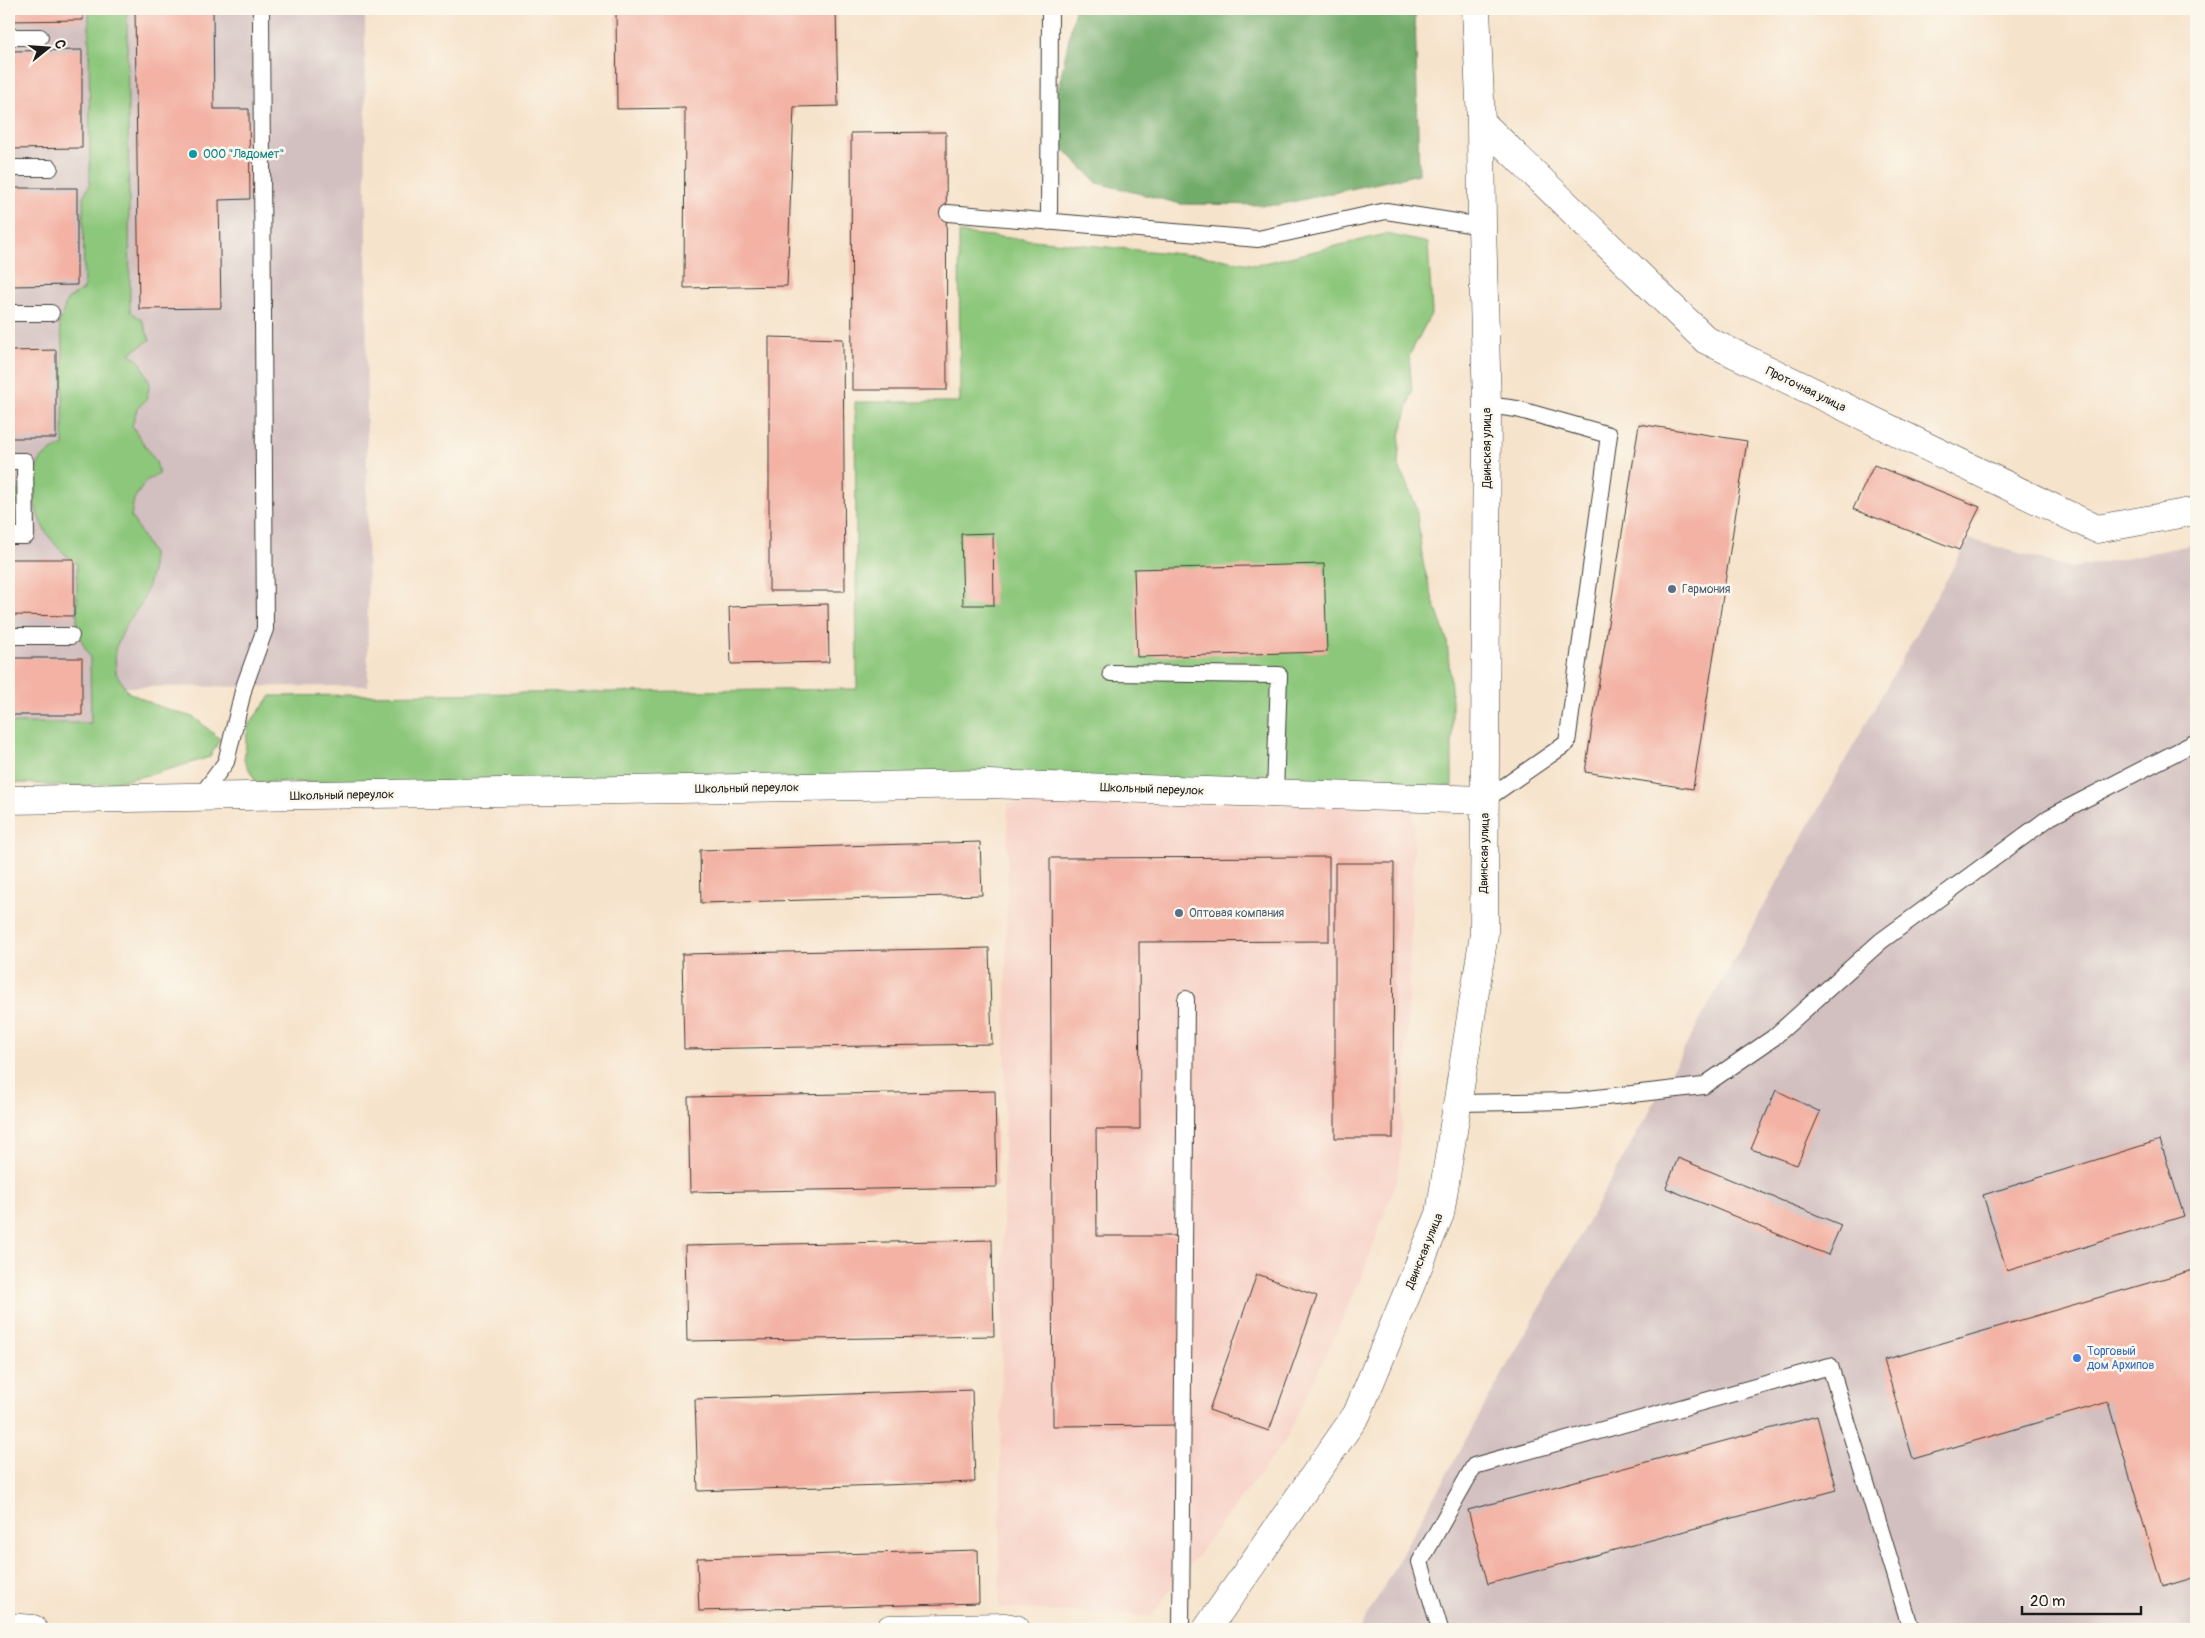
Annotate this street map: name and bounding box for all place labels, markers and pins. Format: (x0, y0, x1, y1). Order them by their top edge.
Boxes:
place label: ООО "Ладомет" (203, 147, 284, 162)
marker: ООО "Ладомет" (187, 148, 199, 160)
place label: Гармония (1682, 582, 1731, 597)
marker: Гармония (1666, 583, 1678, 595)
place label: Оптовая компания (1189, 906, 1284, 921)
marker: Оптовая компания (1173, 907, 1185, 919)
place label: Торговый дом Архипов (2087, 1344, 2155, 1373)
marker: Торговый дом Архипов (2071, 1352, 2083, 1364)

